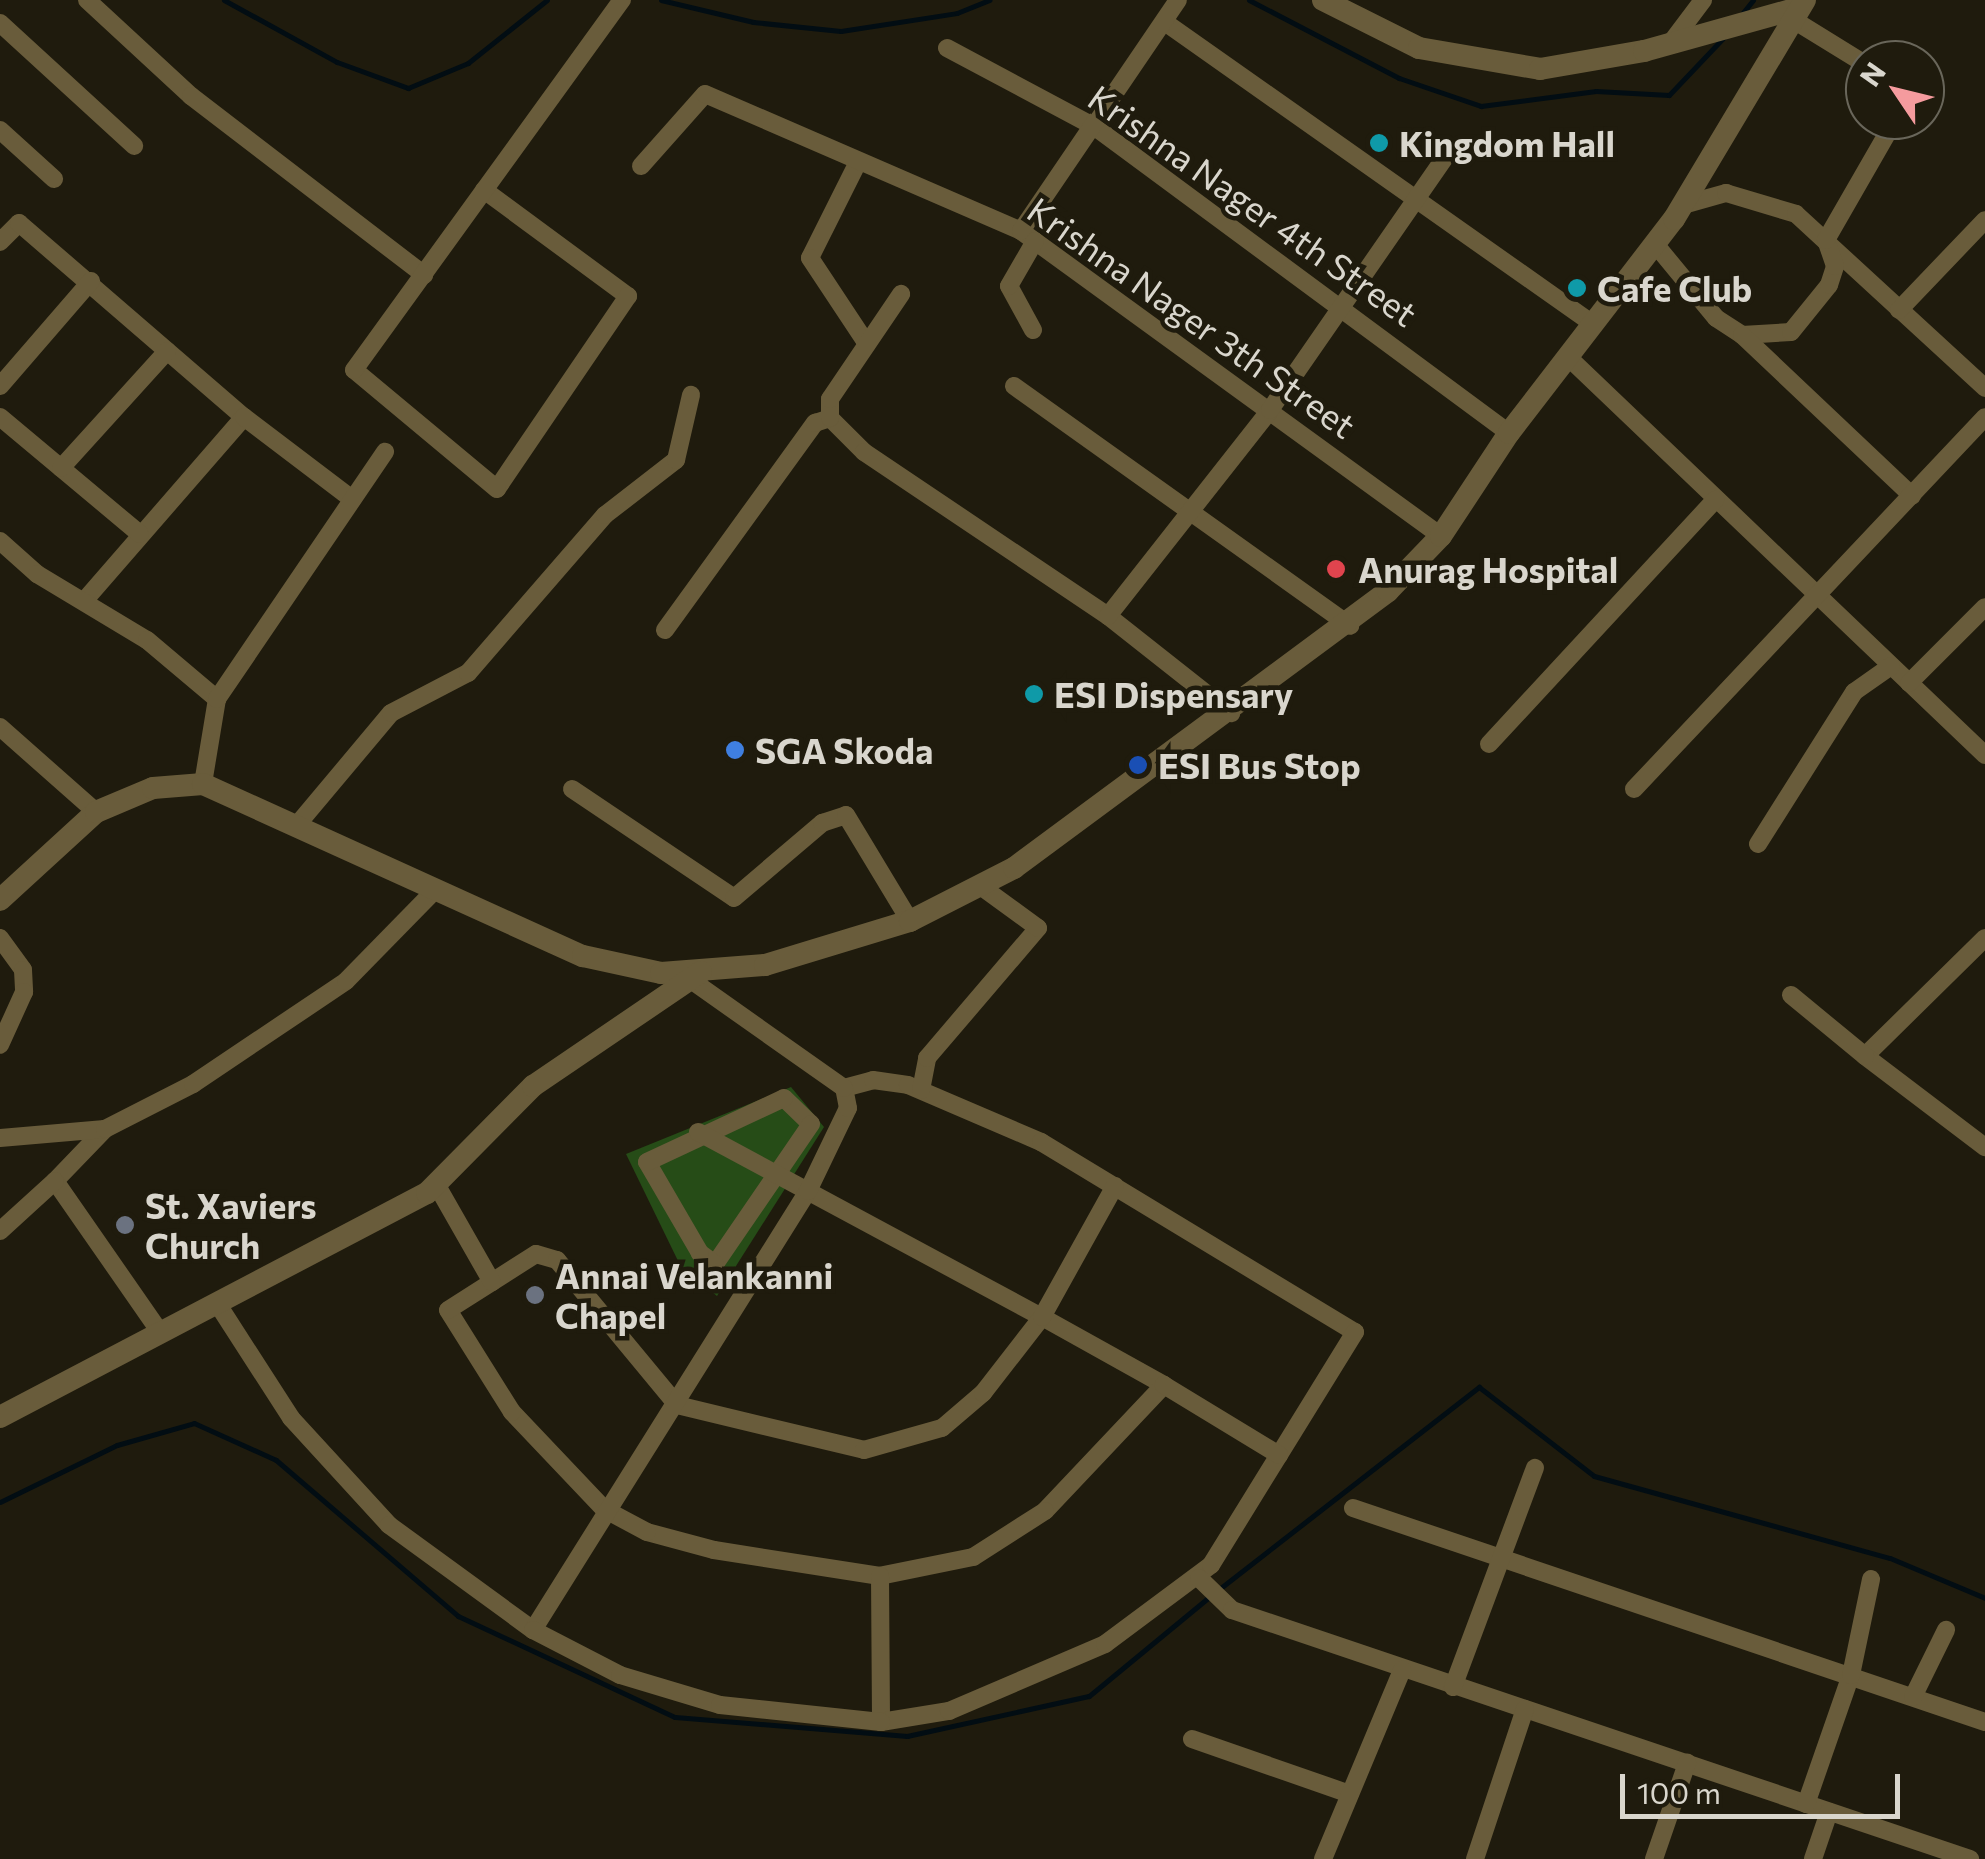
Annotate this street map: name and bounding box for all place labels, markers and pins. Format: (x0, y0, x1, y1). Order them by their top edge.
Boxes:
place label: Kingdom Hall (1399, 122, 1615, 164)
marker: Kingdom Hall (1368, 132, 1390, 154)
place label: Cafe Club (1597, 267, 1752, 309)
marker: Cafe Club (1566, 277, 1588, 299)
place label: Anurag Hospital (1358, 548, 1618, 590)
marker: Anurag Hospital (1323, 556, 1349, 582)
place label: ESI Dispensary (1054, 673, 1293, 715)
marker: ESI Dispensary (1023, 683, 1045, 705)
place label: SGA Skoda (755, 729, 933, 771)
marker: SGA Skoda (724, 739, 746, 761)
place label: ESI Bus Stop (1158, 744, 1361, 786)
marker: ESI Bus Stop (1127, 754, 1149, 776)
place label: St. Xaviers Church (145, 1184, 317, 1266)
marker: St. Xaviers Church (114, 1214, 136, 1236)
place label: Annai Velankanni Chapel (555, 1254, 833, 1336)
marker: Annai Velankanni Chapel (524, 1284, 546, 1306)

